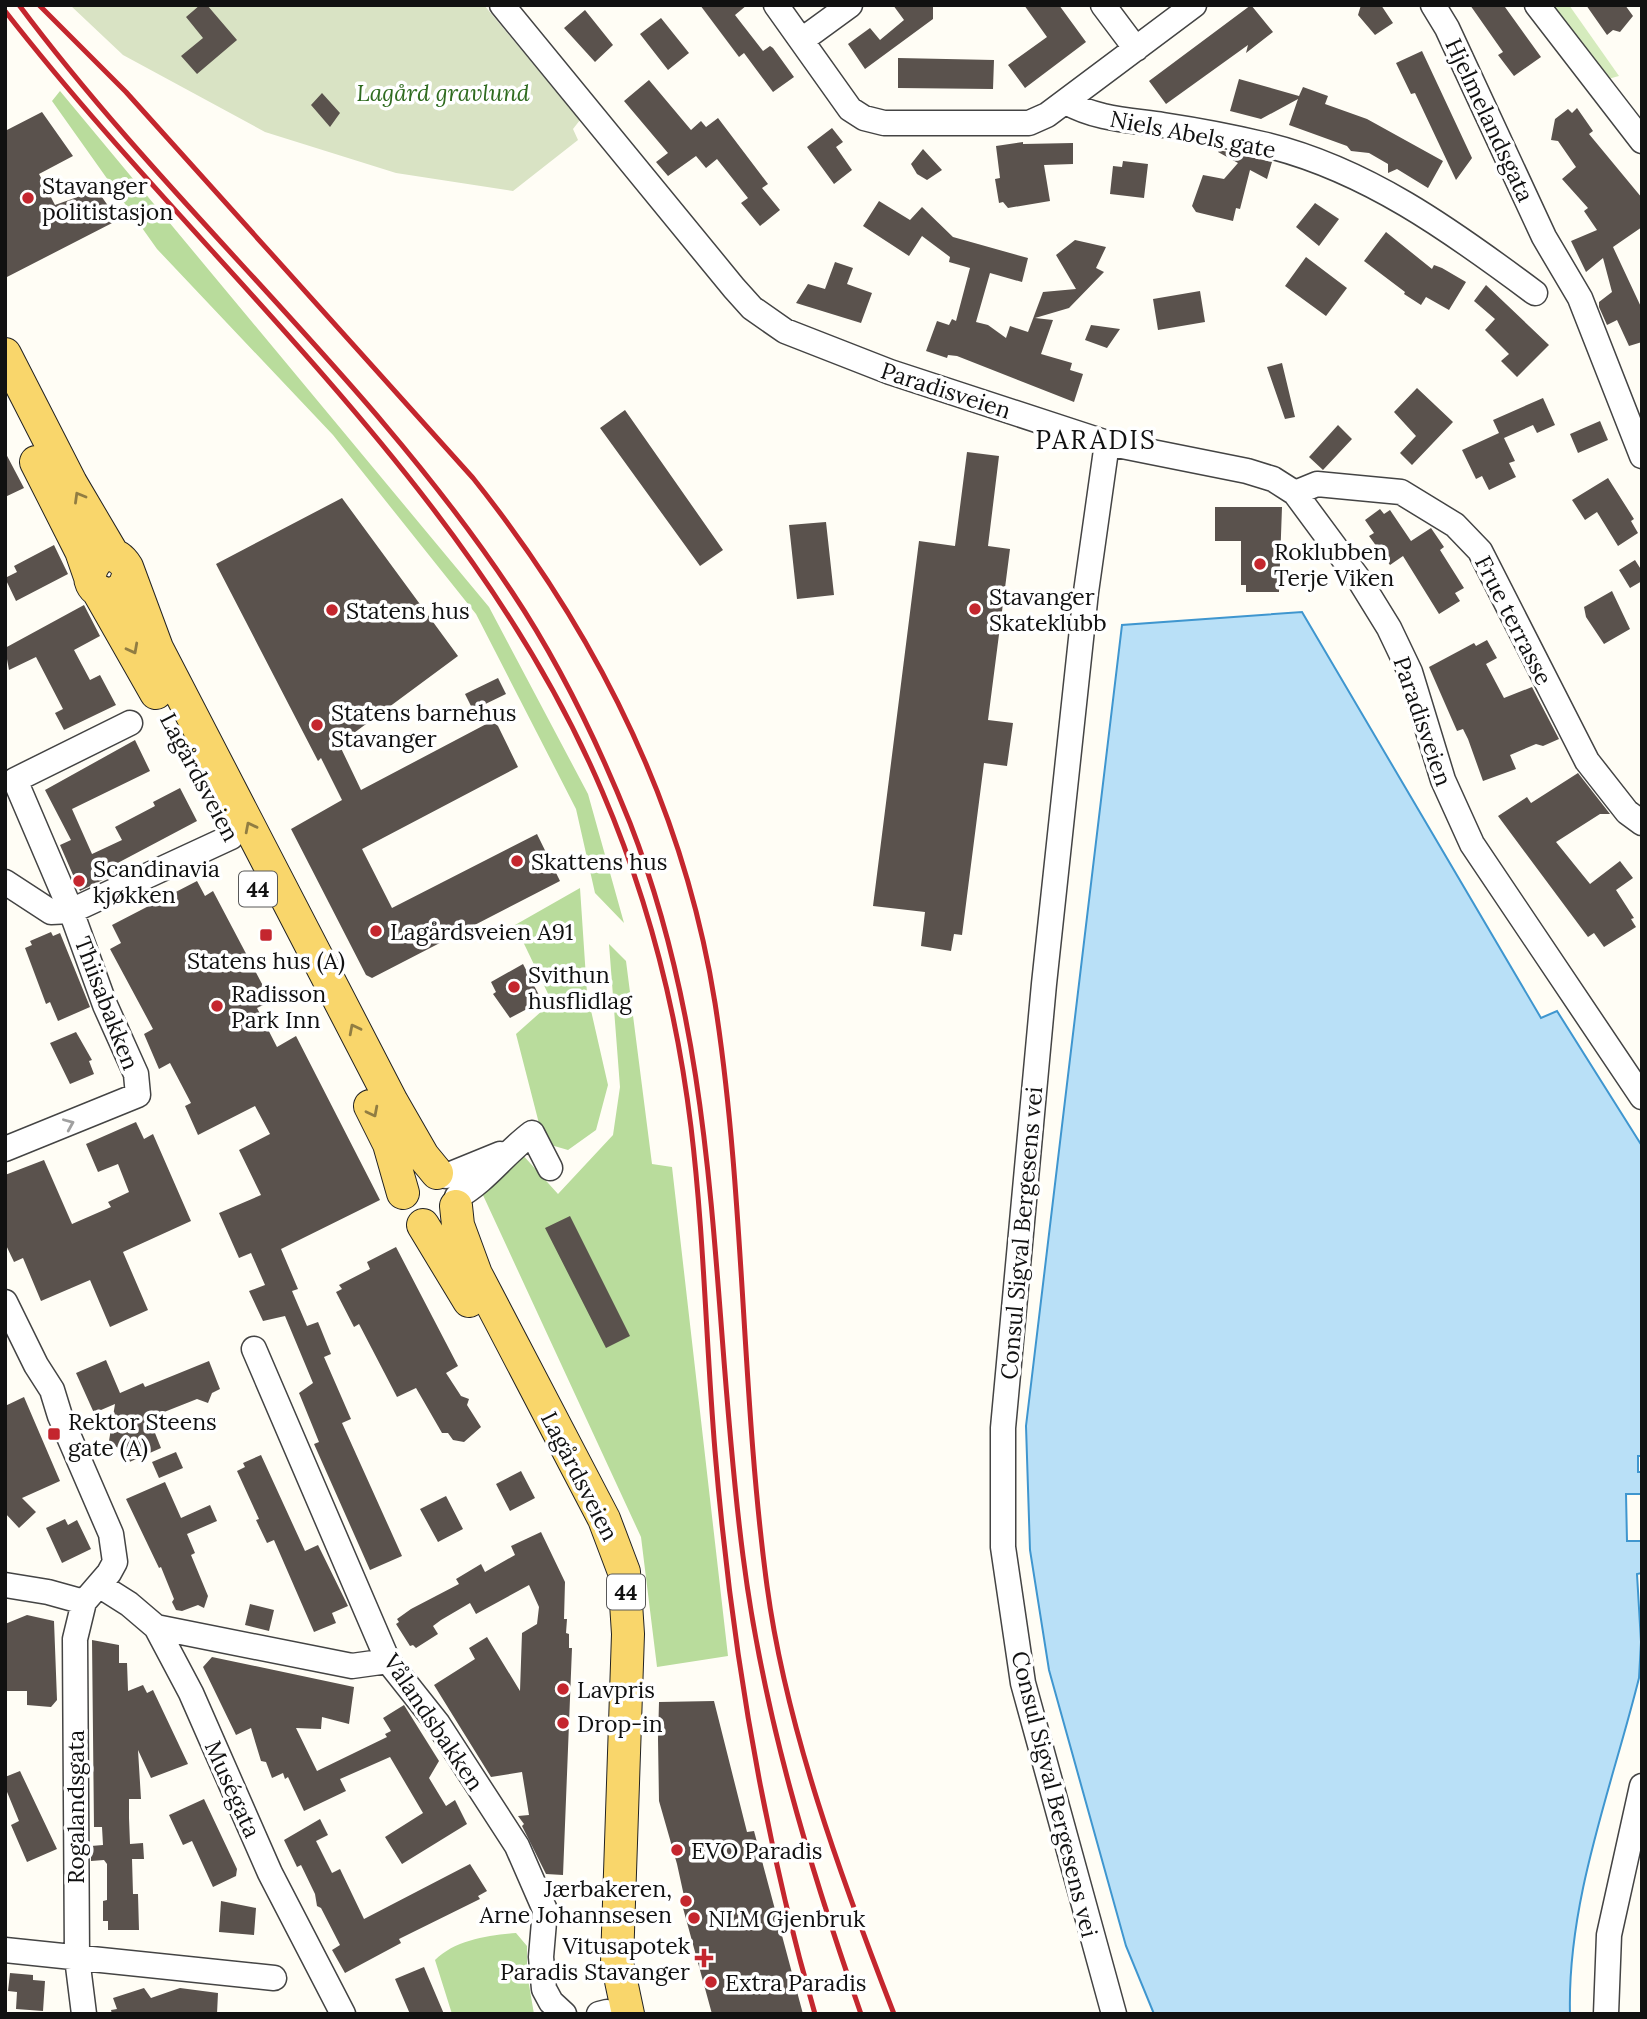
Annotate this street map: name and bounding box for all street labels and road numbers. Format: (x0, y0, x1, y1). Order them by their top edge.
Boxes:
street label: Hjelmelandsgata (1439, 34, 1541, 207)
street label: Niels Abels gate (1108, 104, 1278, 164)
street label: Paradisveien (877, 355, 1015, 425)
street label: Frue terrasse (1469, 550, 1559, 690)
street label: Paradisveien (1387, 652, 1459, 790)
street label: Lagårdsveien (154, 708, 246, 846)
road number: 44 (239, 872, 277, 906)
street label: Thiisabakken (68, 932, 146, 1074)
street label: Consul Sigval Bergesens vei (994, 1085, 1048, 1381)
street label: Lagårdsveien (535, 1406, 625, 1546)
road number: 44 (607, 1574, 645, 1610)
street label: Vålandsbakken (377, 1647, 491, 1796)
street label: Consul Sigval Bergesens vei (1005, 1648, 1105, 1940)
street label: Rogalandsgata (61, 1730, 90, 1884)
street label: Muségata (199, 1736, 267, 1842)

